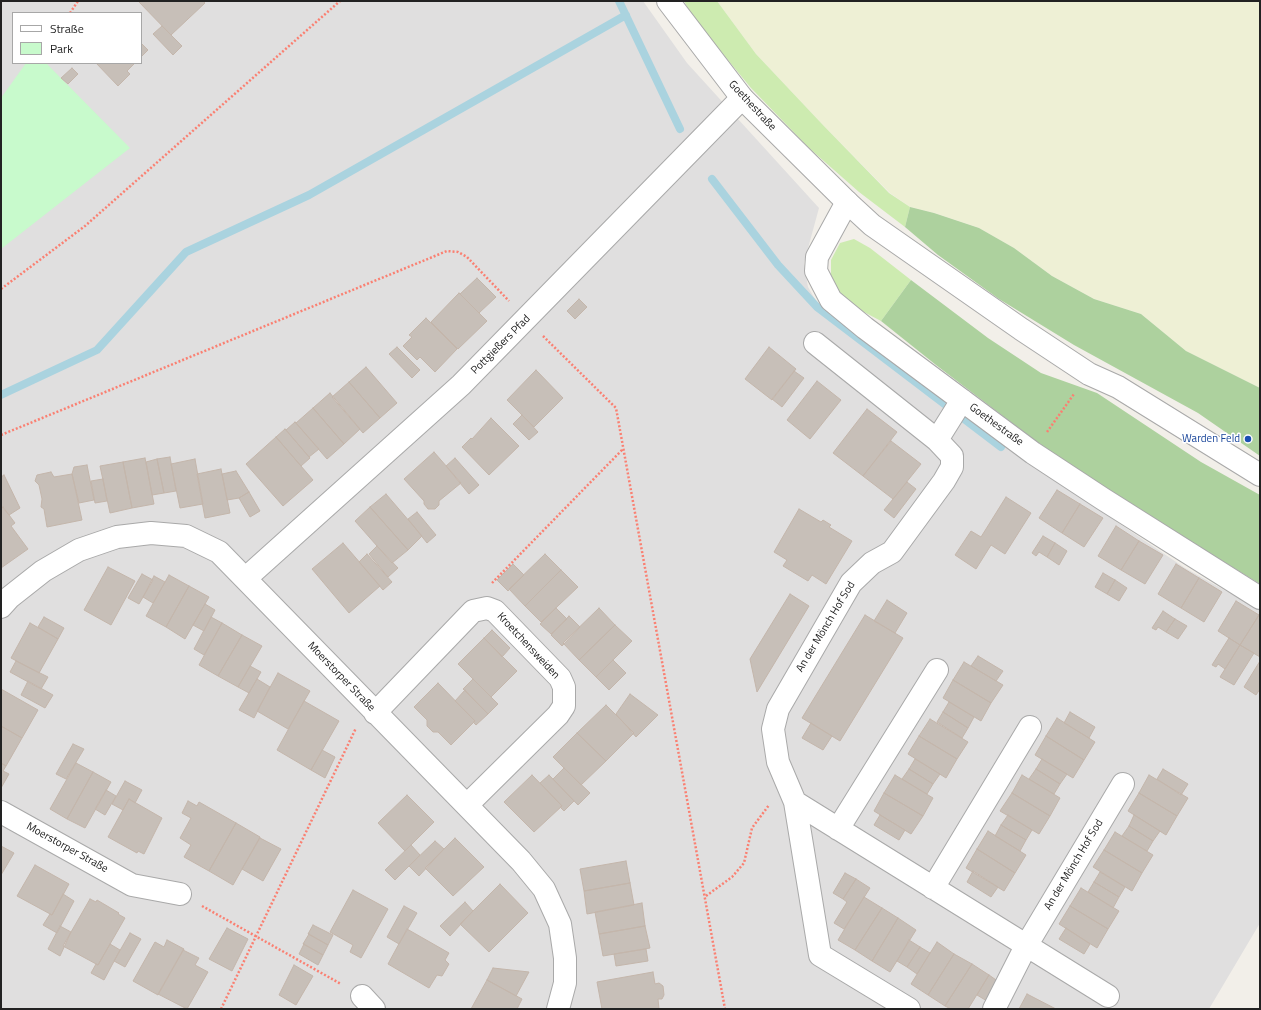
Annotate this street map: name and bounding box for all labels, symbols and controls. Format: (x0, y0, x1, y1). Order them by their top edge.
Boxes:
legend (12, 12, 142, 64)
text: Straße (50, 19, 84, 38)
text: Park (50, 39, 73, 58)
street label: Goethestraße (725, 78, 779, 134)
street label: Pottgießers Pfad (469, 313, 533, 377)
street label: Goethestraße (966, 401, 1026, 449)
place label: Warden Feld (1182, 432, 1240, 446)
marker: Warden Feld (1243, 434, 1253, 444)
street label: An der Mönch Hof Sod (794, 579, 858, 675)
street label: Kroetchensweiden (494, 610, 562, 682)
street label: Moerstorper Straße (304, 640, 378, 714)
street label: An der Mönch Hof Sod (1042, 817, 1106, 913)
street label: Moerstorper Straße (24, 820, 110, 876)

